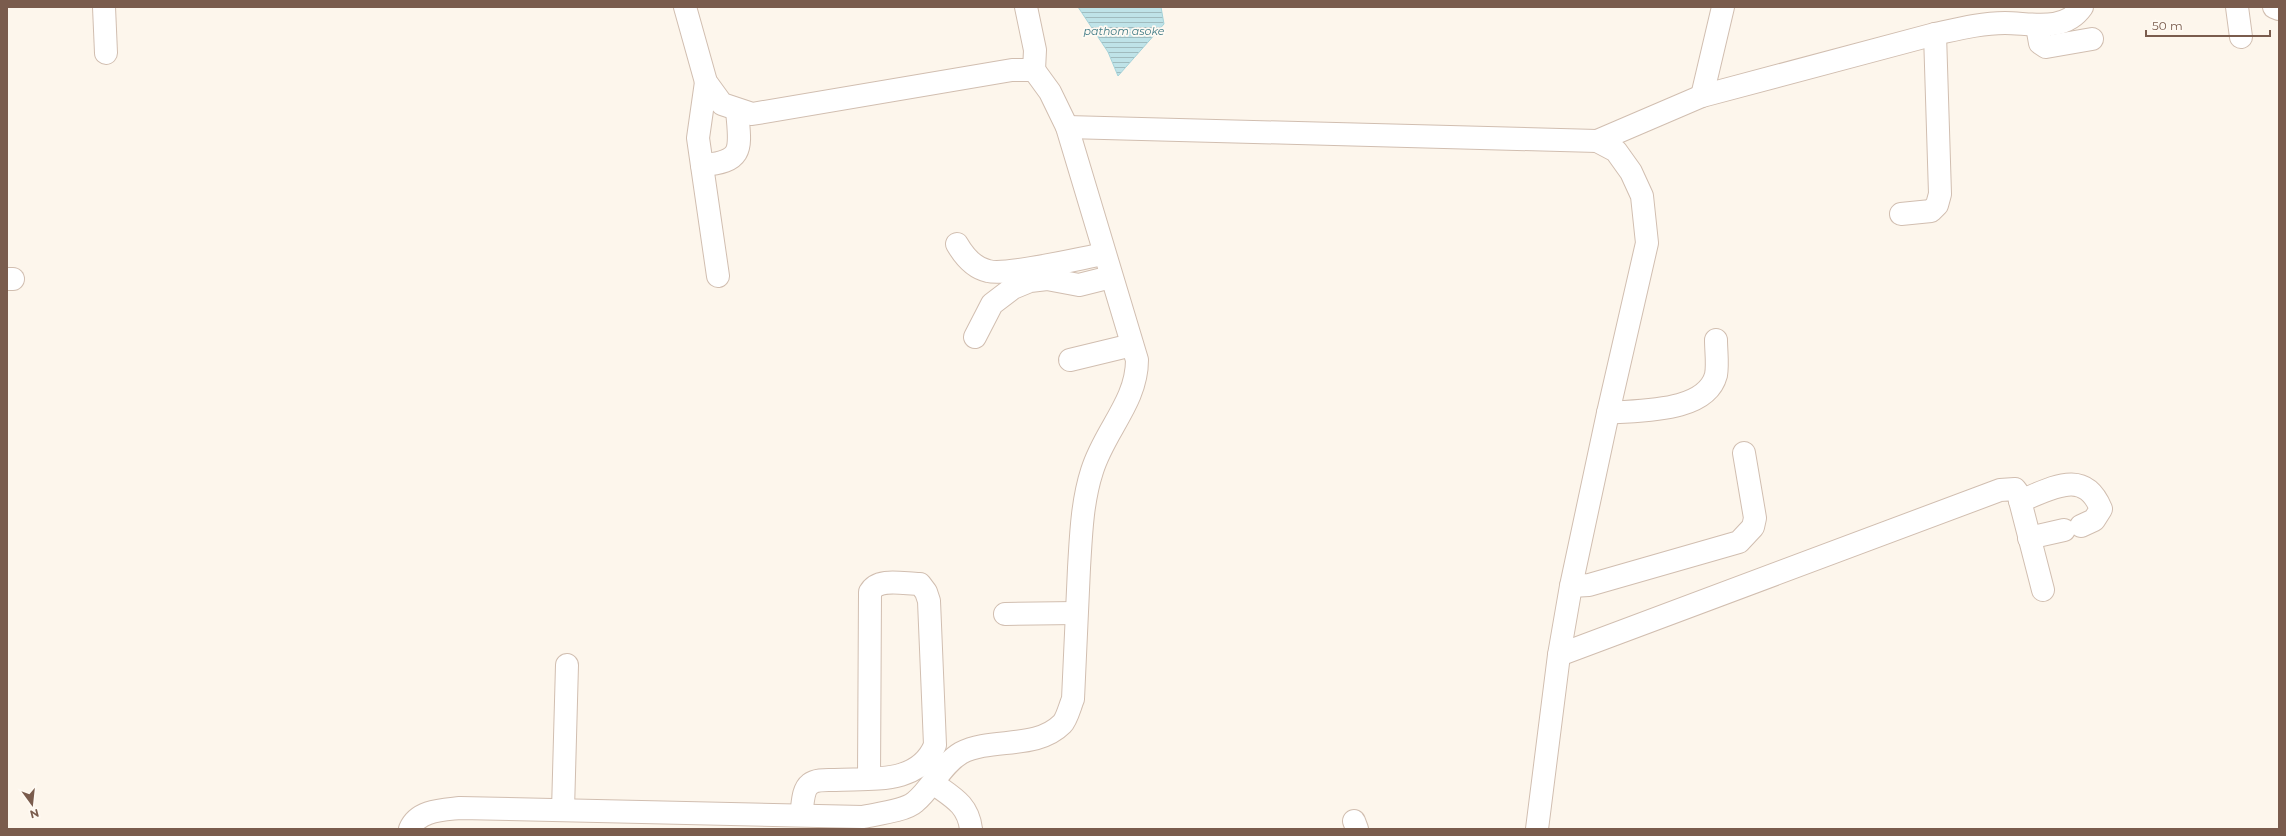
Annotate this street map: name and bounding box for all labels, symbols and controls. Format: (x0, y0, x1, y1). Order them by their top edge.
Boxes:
scale bar (2146, 12, 2270, 38)
text: 50 m (2152, 18, 2183, 33)
water label: pathom asoke (1084, 24, 1165, 38)
north arrow (12, 784, 52, 824)
text: N (28, 806, 41, 822)

